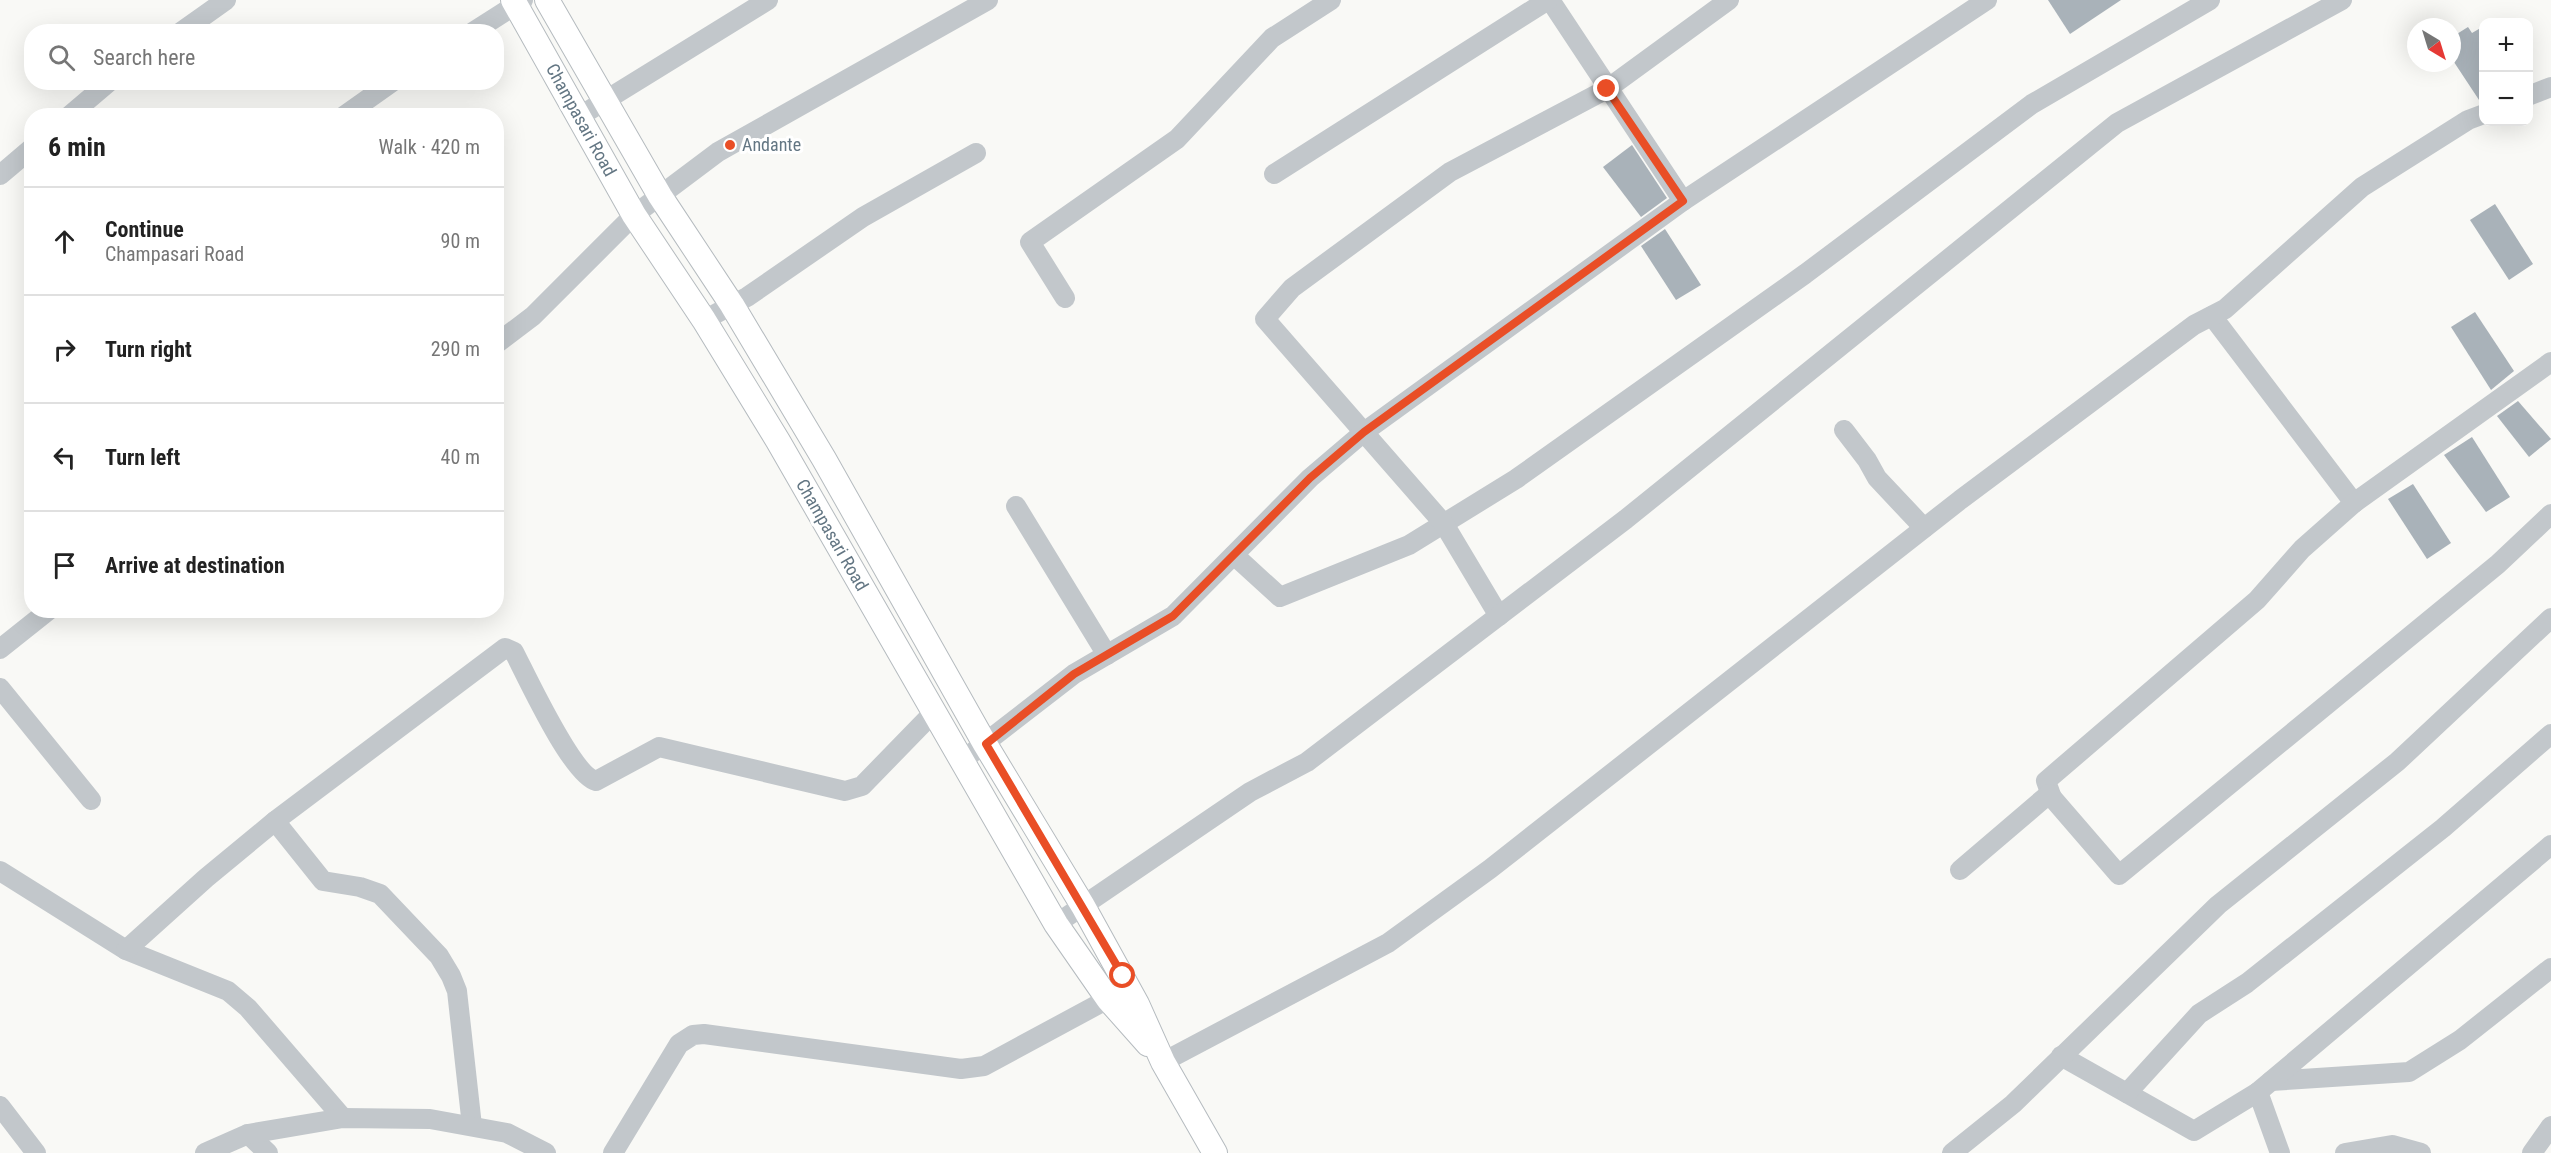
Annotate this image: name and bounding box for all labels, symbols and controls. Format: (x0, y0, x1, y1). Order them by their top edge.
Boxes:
north arrow (2407, 18, 2461, 72)
map controls (2479, 18, 2533, 126)
button: + (2479, 18, 2533, 72)
search box (24, 24, 504, 90)
icon: search (45, 41, 78, 74)
text: Search here (93, 45, 195, 70)
street label: Champasari Road (542, 60, 621, 180)
button: − (2479, 72, 2533, 126)
route end (1593, 75, 1619, 101)
text: 6 min (48, 132, 106, 162)
place label: Andante (742, 134, 801, 155)
text: Walk · 420 m (379, 135, 480, 159)
marker: Andante (723, 138, 737, 152)
text: Continue (105, 217, 184, 242)
icon: ahead (48, 225, 81, 258)
text: 90 m (441, 229, 480, 253)
text: Champasari Road (105, 242, 244, 266)
icon: right (48, 333, 81, 366)
text: Turn right (105, 337, 192, 362)
text: 290 m (431, 337, 480, 361)
icon: left (48, 441, 81, 474)
text: Turn left (105, 445, 180, 470)
text: 40 m (441, 445, 480, 469)
street label: Champasari Road (792, 475, 873, 594)
icon: arrive (48, 549, 81, 582)
text: Arrive at destination (105, 553, 285, 578)
route start (1109, 962, 1135, 988)

